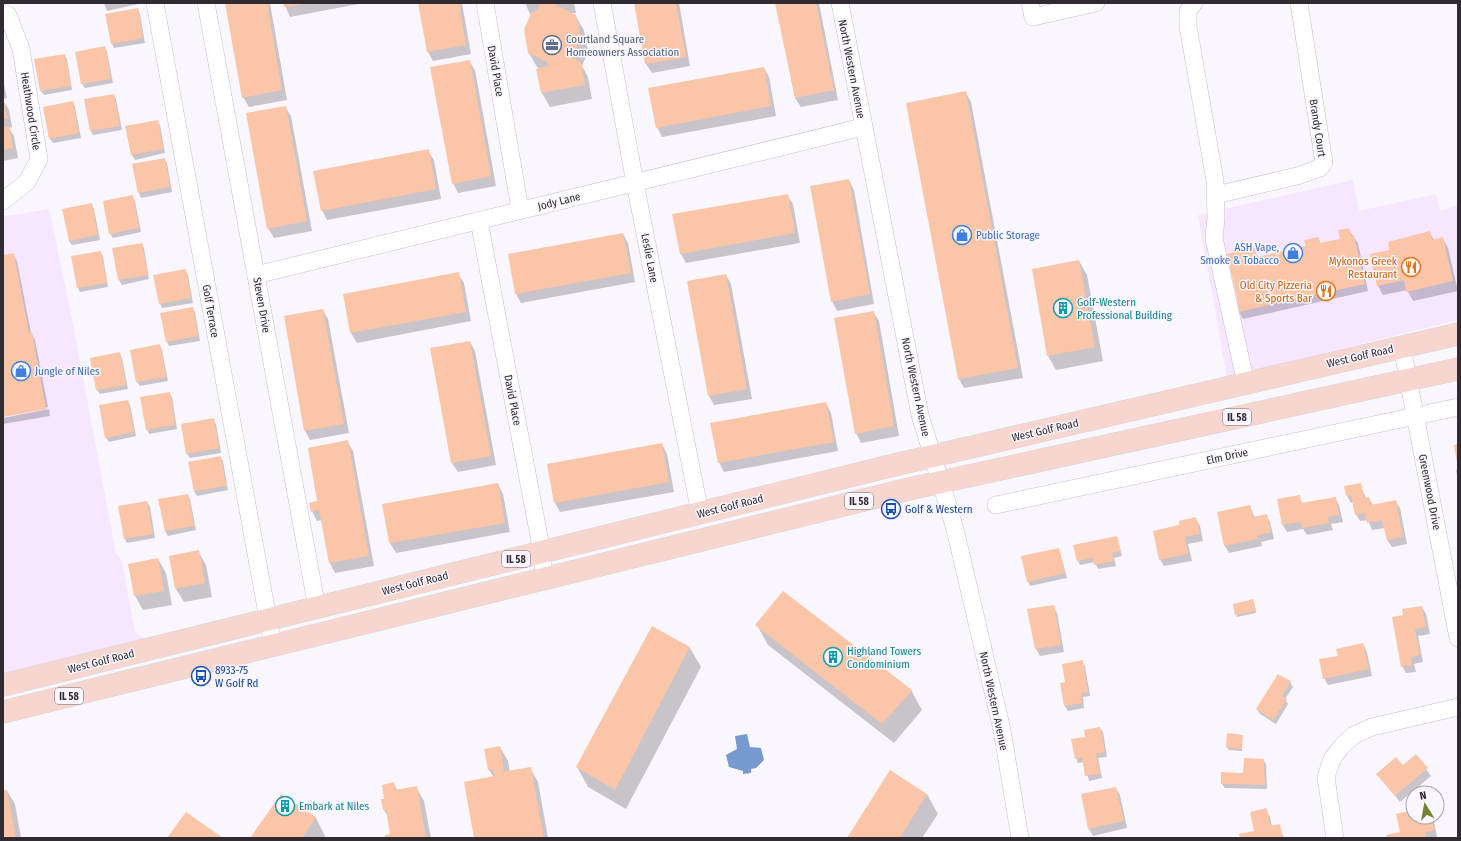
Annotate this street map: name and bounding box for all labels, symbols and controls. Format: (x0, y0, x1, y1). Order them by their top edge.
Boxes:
street label: North Western Avenue (836, 18, 867, 120)
place label: Courtland Square Homeowners Association (566, 33, 679, 59)
office icon: Courtland Square Homeowners Association (541, 34, 563, 56)
street label: David Place (485, 45, 506, 98)
street label: Heathwood Circle (18, 71, 43, 151)
street label: Brandy Court (1307, 98, 1329, 158)
street label: Jody Lane (536, 190, 582, 213)
shop icon: Public Storage (951, 224, 973, 246)
place label: Public Storage (976, 229, 1040, 242)
street label: Leslie Lane (638, 232, 661, 284)
place label: ASH Vape, Smoke & Tobacco (1200, 241, 1279, 267)
shop icon: ASH Vape, Smoke & Tobacco (1282, 242, 1304, 264)
place label: Mykonos Greek Restaurant (1329, 255, 1398, 281)
restaurant icon: Mykonos Greek Restaurant (1400, 256, 1422, 278)
street label: Steven Drive (250, 276, 273, 334)
place label: Old City Pizzeria & Sports Bar (1240, 279, 1312, 305)
restaurant icon: Old City Pizzeria & Sports Bar (1315, 280, 1337, 302)
street label: Golf Terrace (199, 284, 222, 339)
place label: Golf-Western Professional Building (1077, 296, 1173, 322)
building icon: Golf-Western Professional Building (1052, 297, 1074, 319)
street label: North Western Avenue (899, 337, 932, 438)
street label: West Golf Road (1325, 342, 1395, 370)
shop icon: Jungle of Niles (10, 360, 32, 382)
place label: Jungle of Niles (35, 365, 100, 378)
street label: David Place (501, 374, 524, 427)
road number: IL 58 (1223, 409, 1251, 425)
street label: West Golf Road (1010, 416, 1080, 444)
street label: Elm Drive (1205, 446, 1249, 467)
street label: Greenwood Drive (1416, 453, 1443, 531)
street label: West Golf Road (695, 492, 765, 521)
road number: IL 58 (845, 493, 873, 509)
bus stop icon: Golf & Western (880, 498, 902, 520)
place label: Golf & Western (905, 503, 973, 516)
road number: IL 58 (502, 551, 530, 567)
street label: West Golf Road (380, 569, 450, 598)
place label: Highland Towers Condominium (847, 645, 922, 671)
building icon: Highland Towers Condominium (822, 646, 844, 668)
street label: West Golf Road (66, 647, 136, 676)
street label: North Western Avenue (977, 651, 1010, 752)
place label: 8933-75 W Golf Rd (215, 664, 259, 690)
bus stop icon: 8933-75 W Golf Rd (190, 665, 212, 687)
road number: IL 58 (55, 688, 83, 704)
north arrow (1405, 785, 1445, 825)
text: N (1419, 789, 1428, 803)
building icon: Embark at Niles (274, 795, 296, 817)
place label: Embark at Niles (299, 800, 370, 813)

